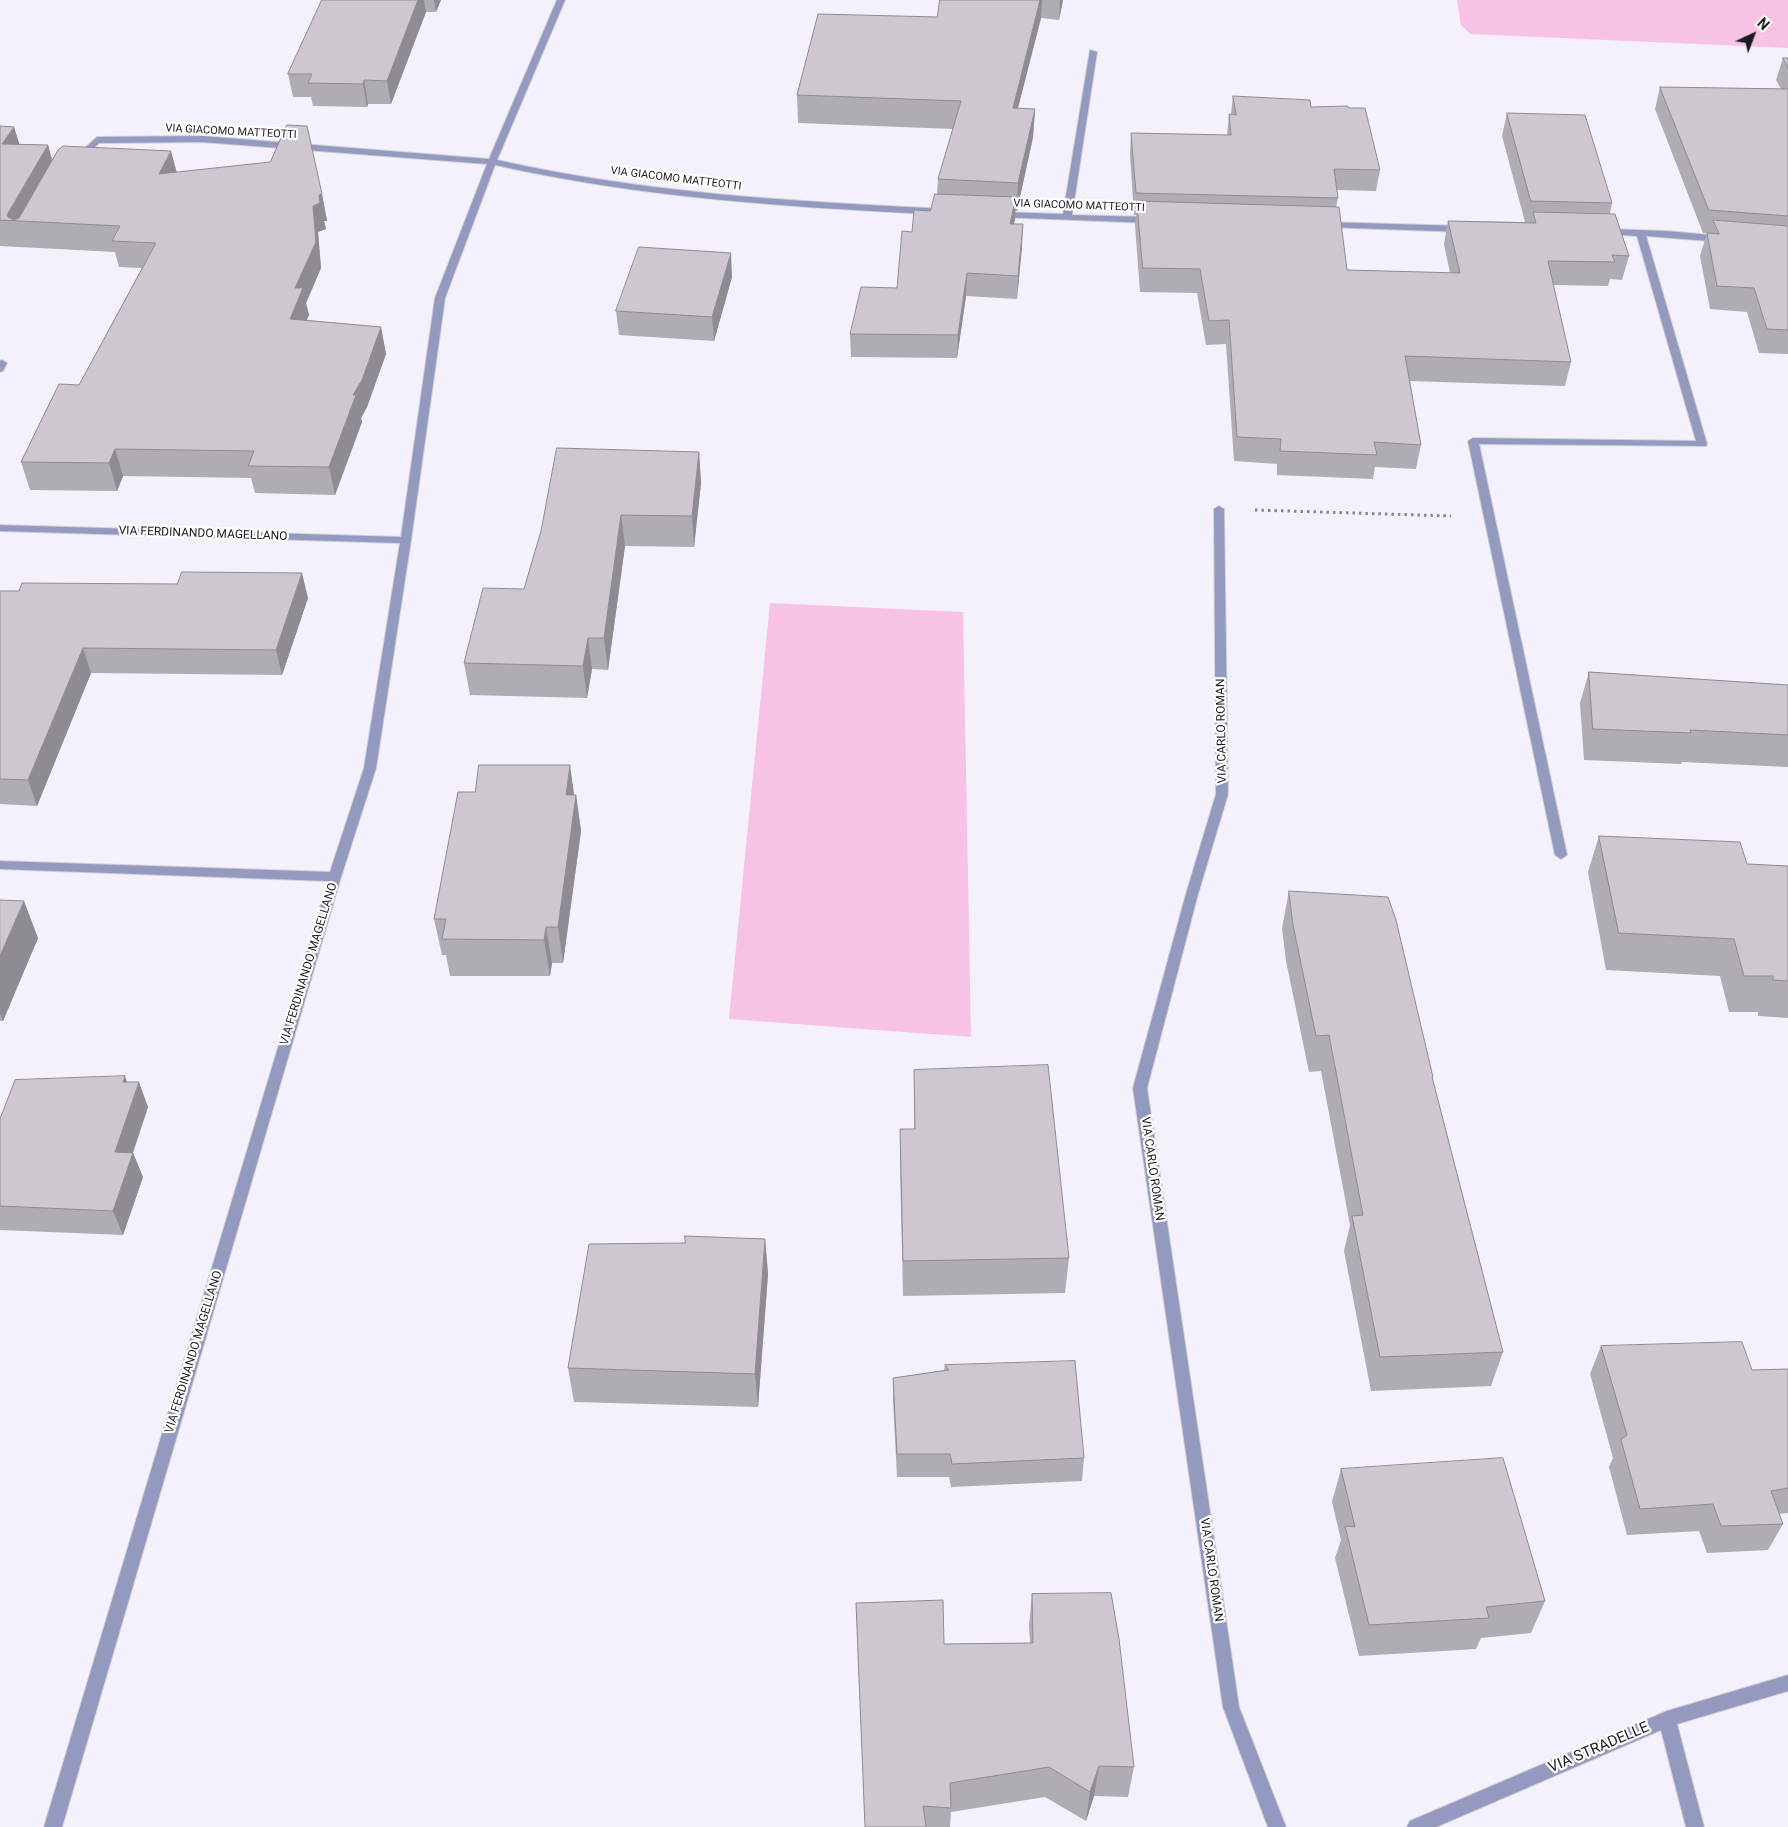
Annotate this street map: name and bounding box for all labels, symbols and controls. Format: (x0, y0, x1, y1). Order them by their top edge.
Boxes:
north arrow (1728, 10, 1778, 60)
text: N (1754, 15, 1772, 33)
street label: VIA GIACOMO MATTEOTTI (165, 122, 297, 142)
street label: VIA GIACOMO MATTEOTTI (610, 164, 742, 194)
street label: VIA GIACOMO MATTEOTTI (1013, 197, 1145, 215)
street label: VIA FERDINANDO MAGELLANO (118, 524, 288, 544)
street label: VIA CARLO ROMAN (1214, 678, 1230, 784)
street label: VIA FERDINANDO MAGELLANO (277, 881, 341, 1047)
street label: VIA CARLO ROMAN (1138, 1116, 1166, 1222)
street label: VIA FERDINANDO MAGELLANO (162, 1269, 226, 1435)
street label: VIA CARLO ROMAN (1197, 1517, 1225, 1623)
street label: VIA STRADELLE (1546, 1719, 1652, 1777)

